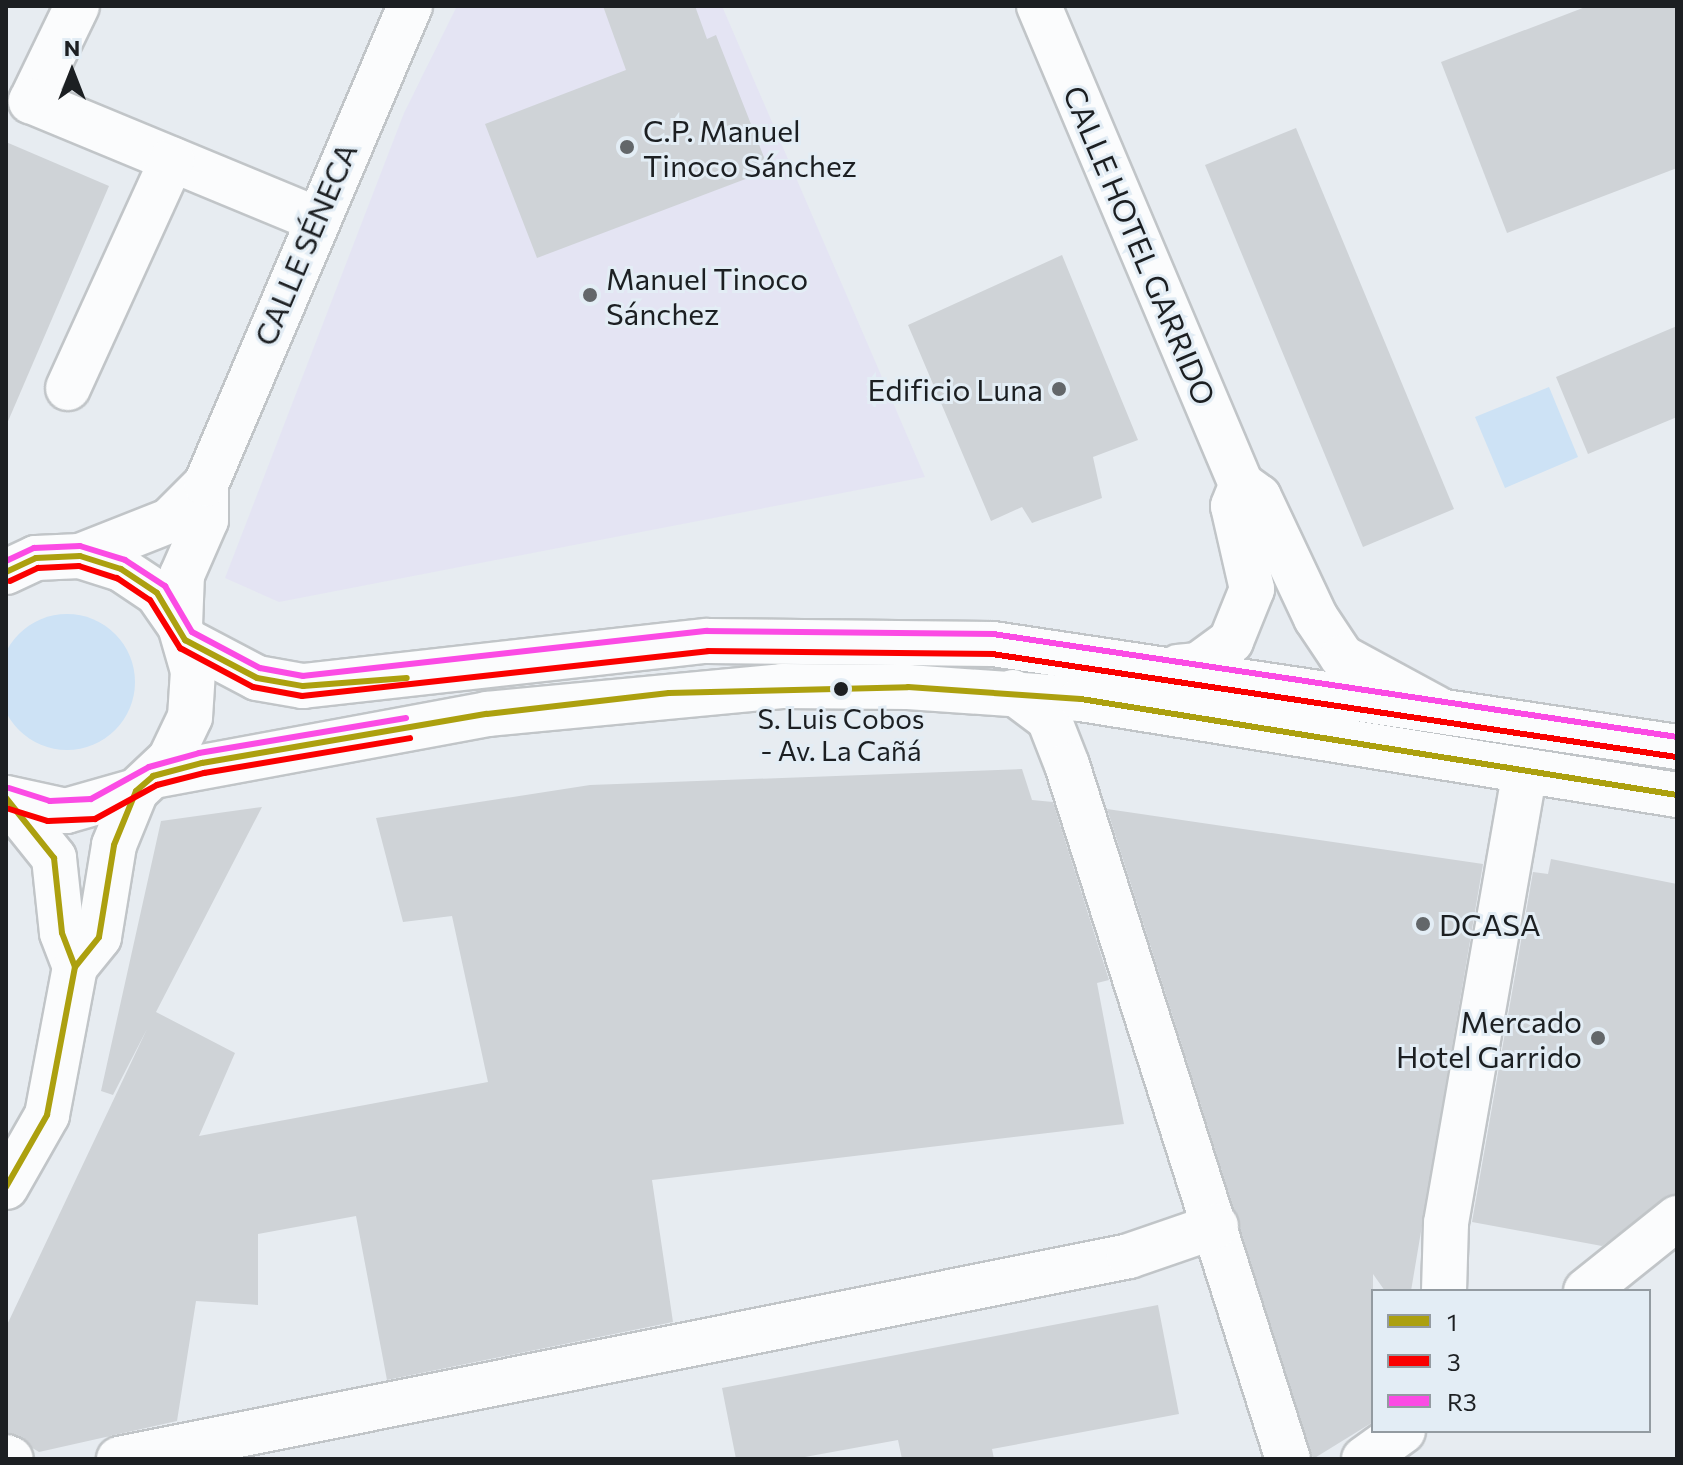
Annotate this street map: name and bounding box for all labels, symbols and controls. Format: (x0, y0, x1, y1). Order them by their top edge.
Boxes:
north arrow (32, 32, 112, 112)
text: N (64, 34, 80, 61)
street label: CALLE HOTEL GARRIDO (1056, 80, 1224, 410)
place label: C.P. Manuel Tinoco Sánchez (643, 112, 857, 182)
street label: CALLE SÉNECA (246, 137, 364, 351)
marker: C.P. Manuel Tinoco Sánchez (618, 138, 636, 156)
place label: Manuel Tinoco Sánchez (606, 260, 808, 330)
marker: Manuel Tinoco Sánchez (581, 286, 599, 304)
place label: Edificio Luna (868, 371, 1043, 407)
marker: Edificio Luna (1050, 380, 1068, 398)
marker: S. Luis Cobos - Av. La Cañá (833, 681, 849, 697)
place label: S. Luis Cobos - Av. La Cañá (757, 701, 925, 767)
place label: DCASA (1439, 906, 1541, 942)
marker: DCASA (1414, 915, 1432, 933)
place label: Mercado Hotel Garrido (1396, 1003, 1582, 1074)
marker: Mercado Hotel Garrido (1589, 1029, 1607, 1047)
legend (1371, 1289, 1651, 1433)
text: 1 (1447, 1307, 1457, 1336)
text: 3 (1447, 1347, 1461, 1376)
text: R3 (1447, 1387, 1477, 1416)

